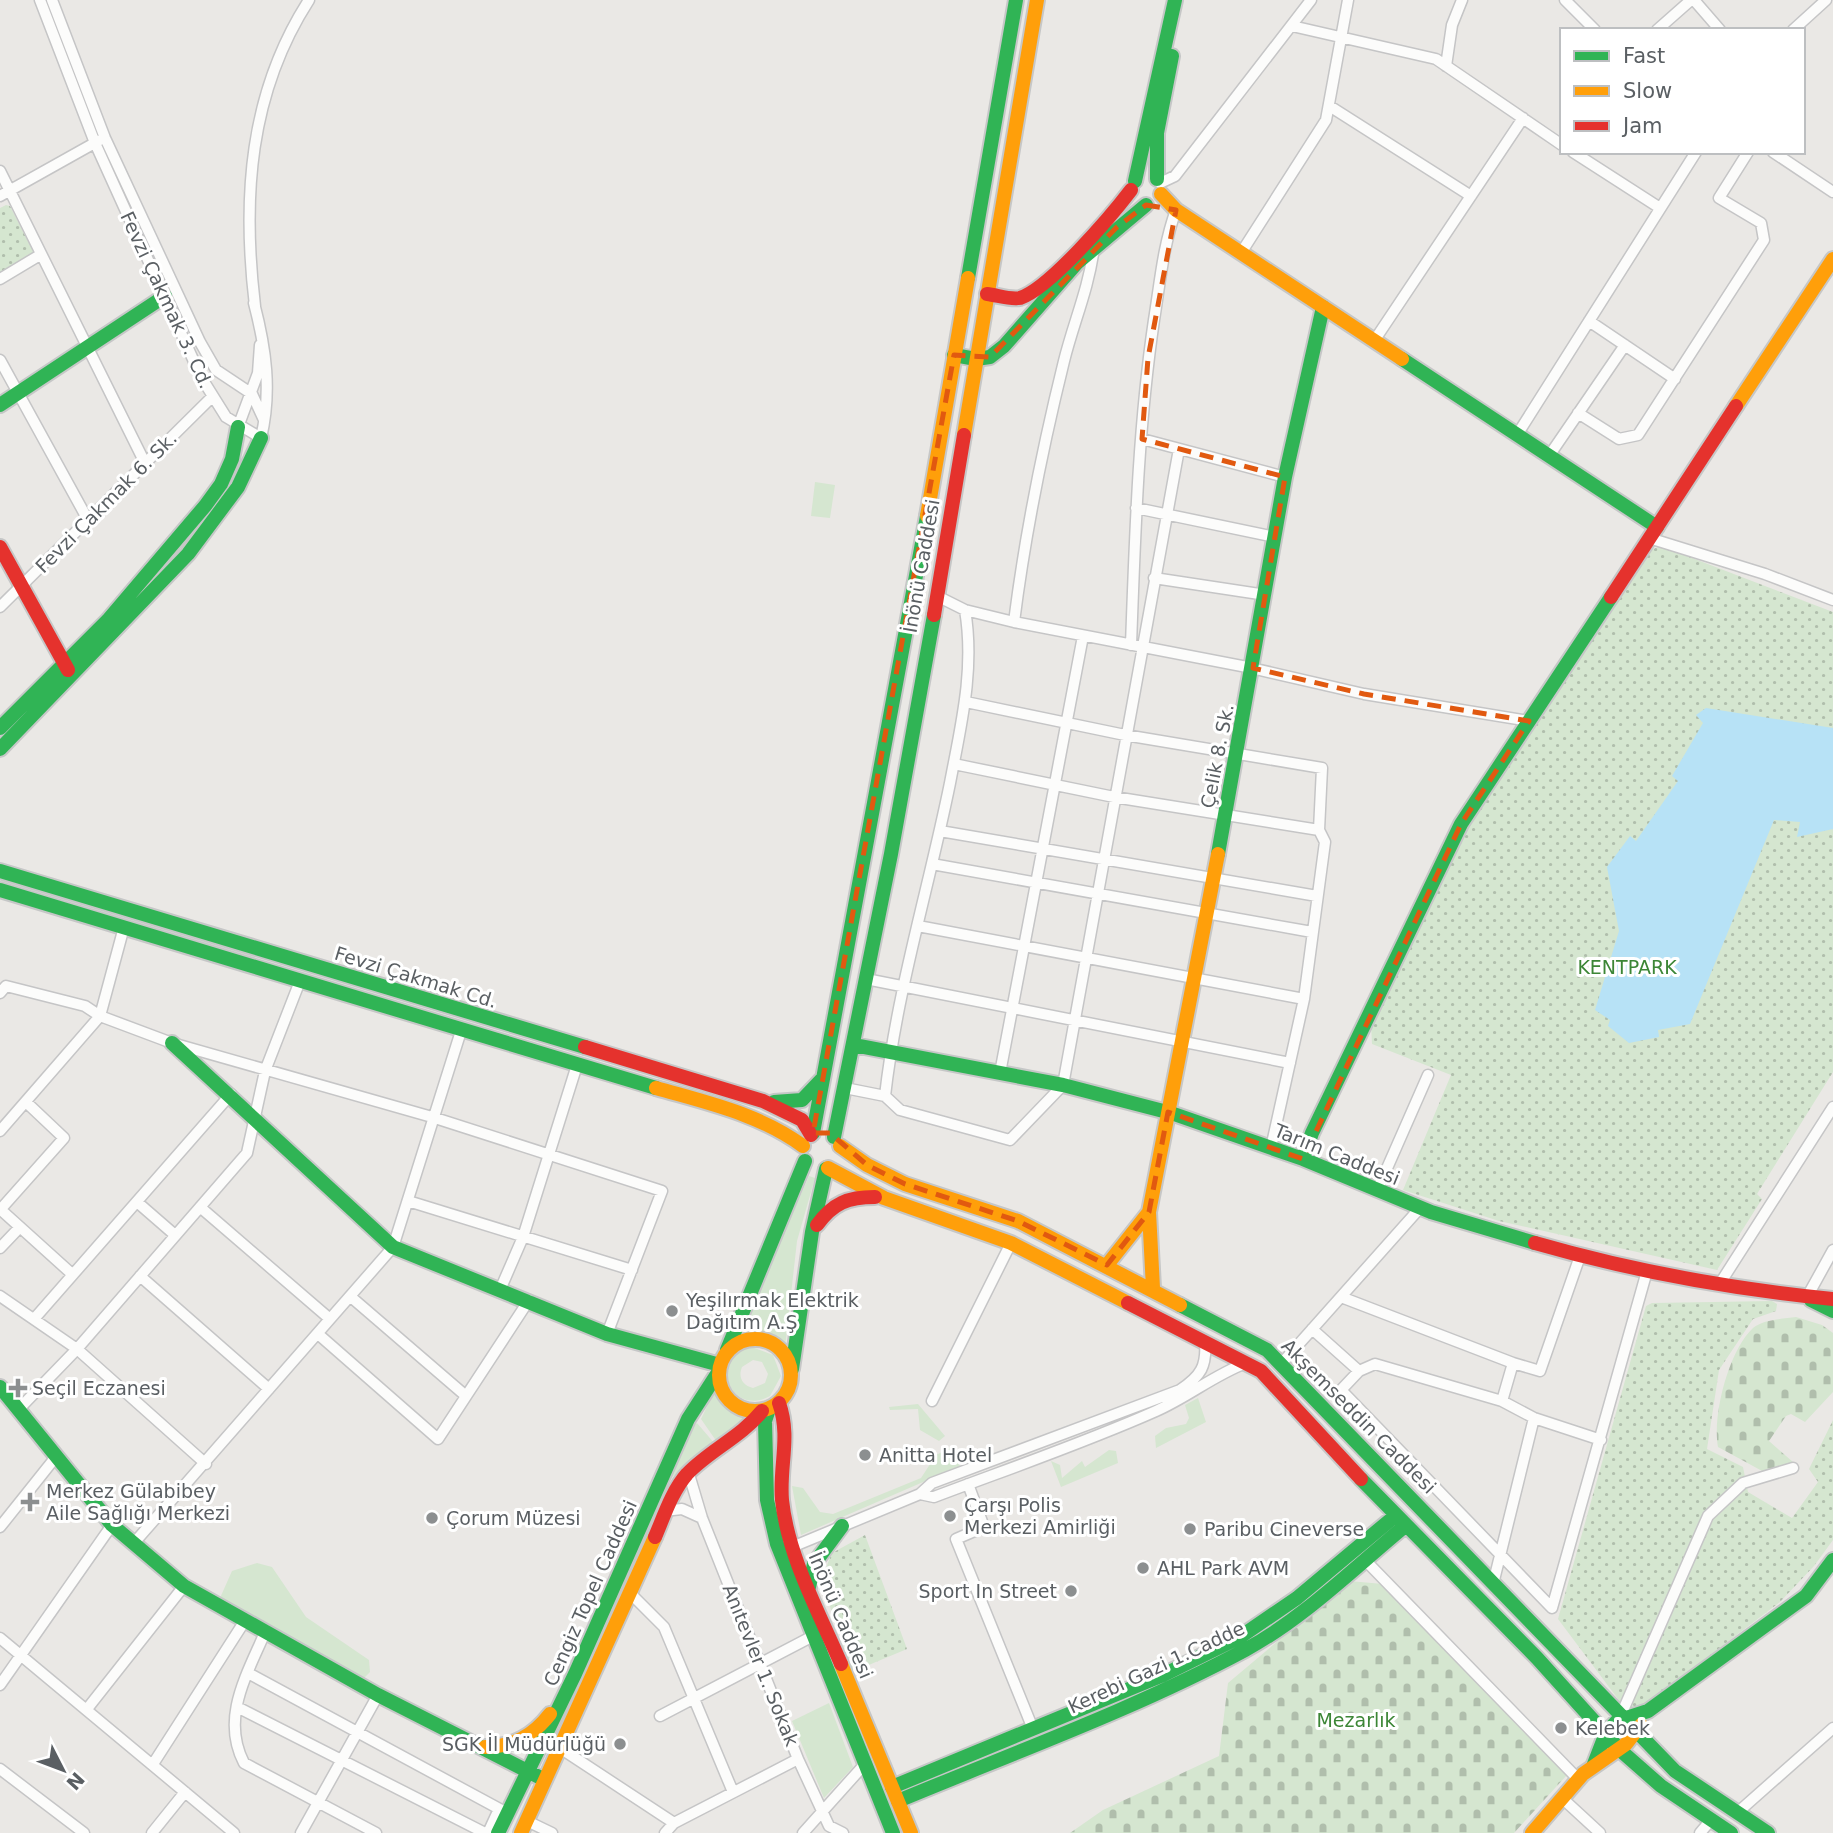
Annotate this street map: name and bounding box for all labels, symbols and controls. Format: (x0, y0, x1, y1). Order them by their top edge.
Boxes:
legend (1560, 28, 1805, 154)
text: Fast (1623, 44, 1665, 68)
text: Slow (1623, 79, 1672, 103)
text: Jam (1621, 114, 1663, 138)
street label: Fevzi Çakmak 3. Cd. (116, 208, 218, 392)
street label: Fevzi Çakmak 6. Sk. (31, 427, 181, 577)
street label: İnönü Caddesi (898, 497, 944, 635)
street label: Çelik 8. Sk. (1196, 702, 1238, 810)
street label: Fevzi Çakmak Cd. (332, 942, 500, 1012)
park label: KENTPARK (1577, 956, 1677, 978)
street label: Tarım Caddesi (1270, 1118, 1403, 1189)
place label: Yeşilırmak Elektrik Dağıtım A.Ş (685, 1289, 859, 1333)
marker: Yeşilırmak Elektrik Dağıtım A.Ş (664, 1303, 680, 1319)
street label: Akşemseddin Caddesi (1277, 1334, 1441, 1498)
place label: Seçil Eczanesi (32, 1377, 166, 1399)
marker: Seçil Eczanesi (10, 1380, 26, 1396)
place label: Anitta Hotel (879, 1444, 992, 1466)
marker: Anitta Hotel (857, 1447, 873, 1463)
place label: Merkez Gülabibey Aile Sağlığı Merkezi (46, 1480, 230, 1524)
marker: Merkez Gülabibey Aile Sağlığı Merkezi (20, 1492, 40, 1512)
place label: Çarşı Polis Merkezi Amirliği (964, 1494, 1116, 1538)
street label: Cengiz Topel Caddesi (539, 1497, 641, 1689)
place label: Çorum Müzesi (446, 1507, 581, 1529)
marker: Çarşı Polis Merkezi Amirliği (942, 1508, 958, 1524)
marker: Çorum Müzesi (424, 1510, 440, 1526)
place label: Paribu Cineverse (1204, 1518, 1364, 1540)
marker: Paribu Cineverse (1182, 1521, 1198, 1537)
street label: İnönü Caddesi (804, 1548, 878, 1682)
place label: AHL Park AVM (1157, 1557, 1289, 1579)
marker: AHL Park AVM (1135, 1560, 1151, 1576)
place label: Sport In Street (919, 1580, 1057, 1602)
street label: Anıtevler 1. Sokak (718, 1581, 804, 1749)
marker: Sport In Street (1063, 1583, 1079, 1599)
street label: Kerebi Gazi 1.Cadde (1064, 1616, 1248, 1718)
park label: Mezarlık (1316, 1709, 1396, 1731)
place label: Kelebek (1575, 1717, 1650, 1739)
marker: Kelebek (1553, 1720, 1569, 1736)
place label: SGK İl Müdürlüğü (442, 1733, 606, 1755)
north arrow (28, 1735, 98, 1805)
marker: SGK İl Müdürlüğü (612, 1736, 628, 1752)
text: N (62, 1768, 89, 1795)

